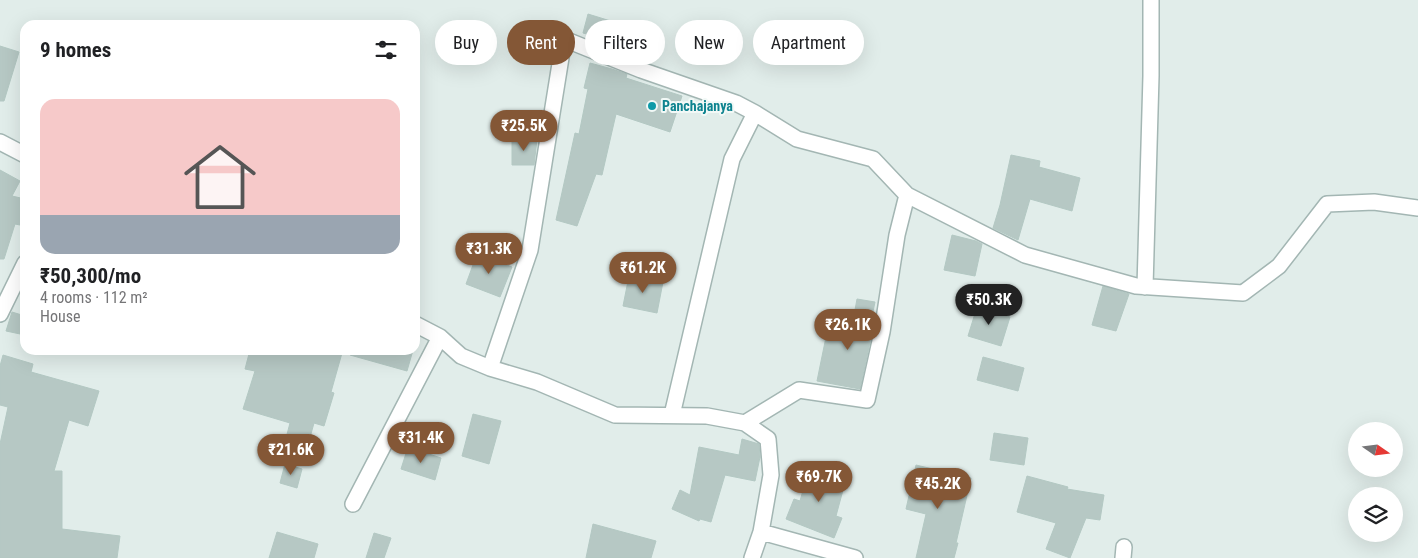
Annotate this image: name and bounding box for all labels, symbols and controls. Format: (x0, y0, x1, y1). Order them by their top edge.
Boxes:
chip: Buy (435, 20, 497, 65)
chip: Rent (507, 20, 575, 65)
chip: Filters (585, 20, 665, 65)
chip: New (675, 20, 743, 65)
chip: Apartment (753, 20, 864, 65)
icon: filters (372, 36, 400, 64)
text: 9 homes (40, 38, 111, 62)
place label: Panchajanya (662, 98, 733, 114)
marker: Panchajanya (646, 100, 658, 112)
pin: ₹25.5K (483, 110, 565, 152)
text: ₹25.5K (501, 116, 547, 135)
icon: home (175, 132, 265, 222)
pin: ₹31.3K (448, 232, 530, 275)
text: ₹31.3K (466, 239, 512, 258)
pin: ₹61.2K (602, 252, 684, 294)
text: ₹61.2K (620, 258, 666, 277)
text: ₹50,300/mo (40, 264, 141, 288)
pin: ₹50.3K (948, 284, 1030, 326)
text: 4 rooms · 112 m² (40, 288, 148, 307)
text: ₹50.3K (966, 290, 1012, 309)
text: House (40, 307, 80, 326)
pin: ₹26.1K (807, 308, 889, 351)
text: ₹26.1K (825, 315, 871, 334)
pin: ₹31.4K (380, 422, 462, 464)
north arrow (1348, 422, 1402, 478)
map controls (1348, 422, 1403, 542)
text: ₹31.4K (398, 428, 444, 447)
pin: ₹21.6K (250, 434, 332, 476)
text: ₹21.6K (268, 440, 314, 459)
pin: ₹69.7K (778, 460, 860, 503)
text: ₹69.7K (796, 467, 842, 486)
pin: ₹45.2K (897, 468, 979, 510)
text: ₹45.2K (915, 474, 961, 493)
button: layers (1348, 487, 1403, 542)

